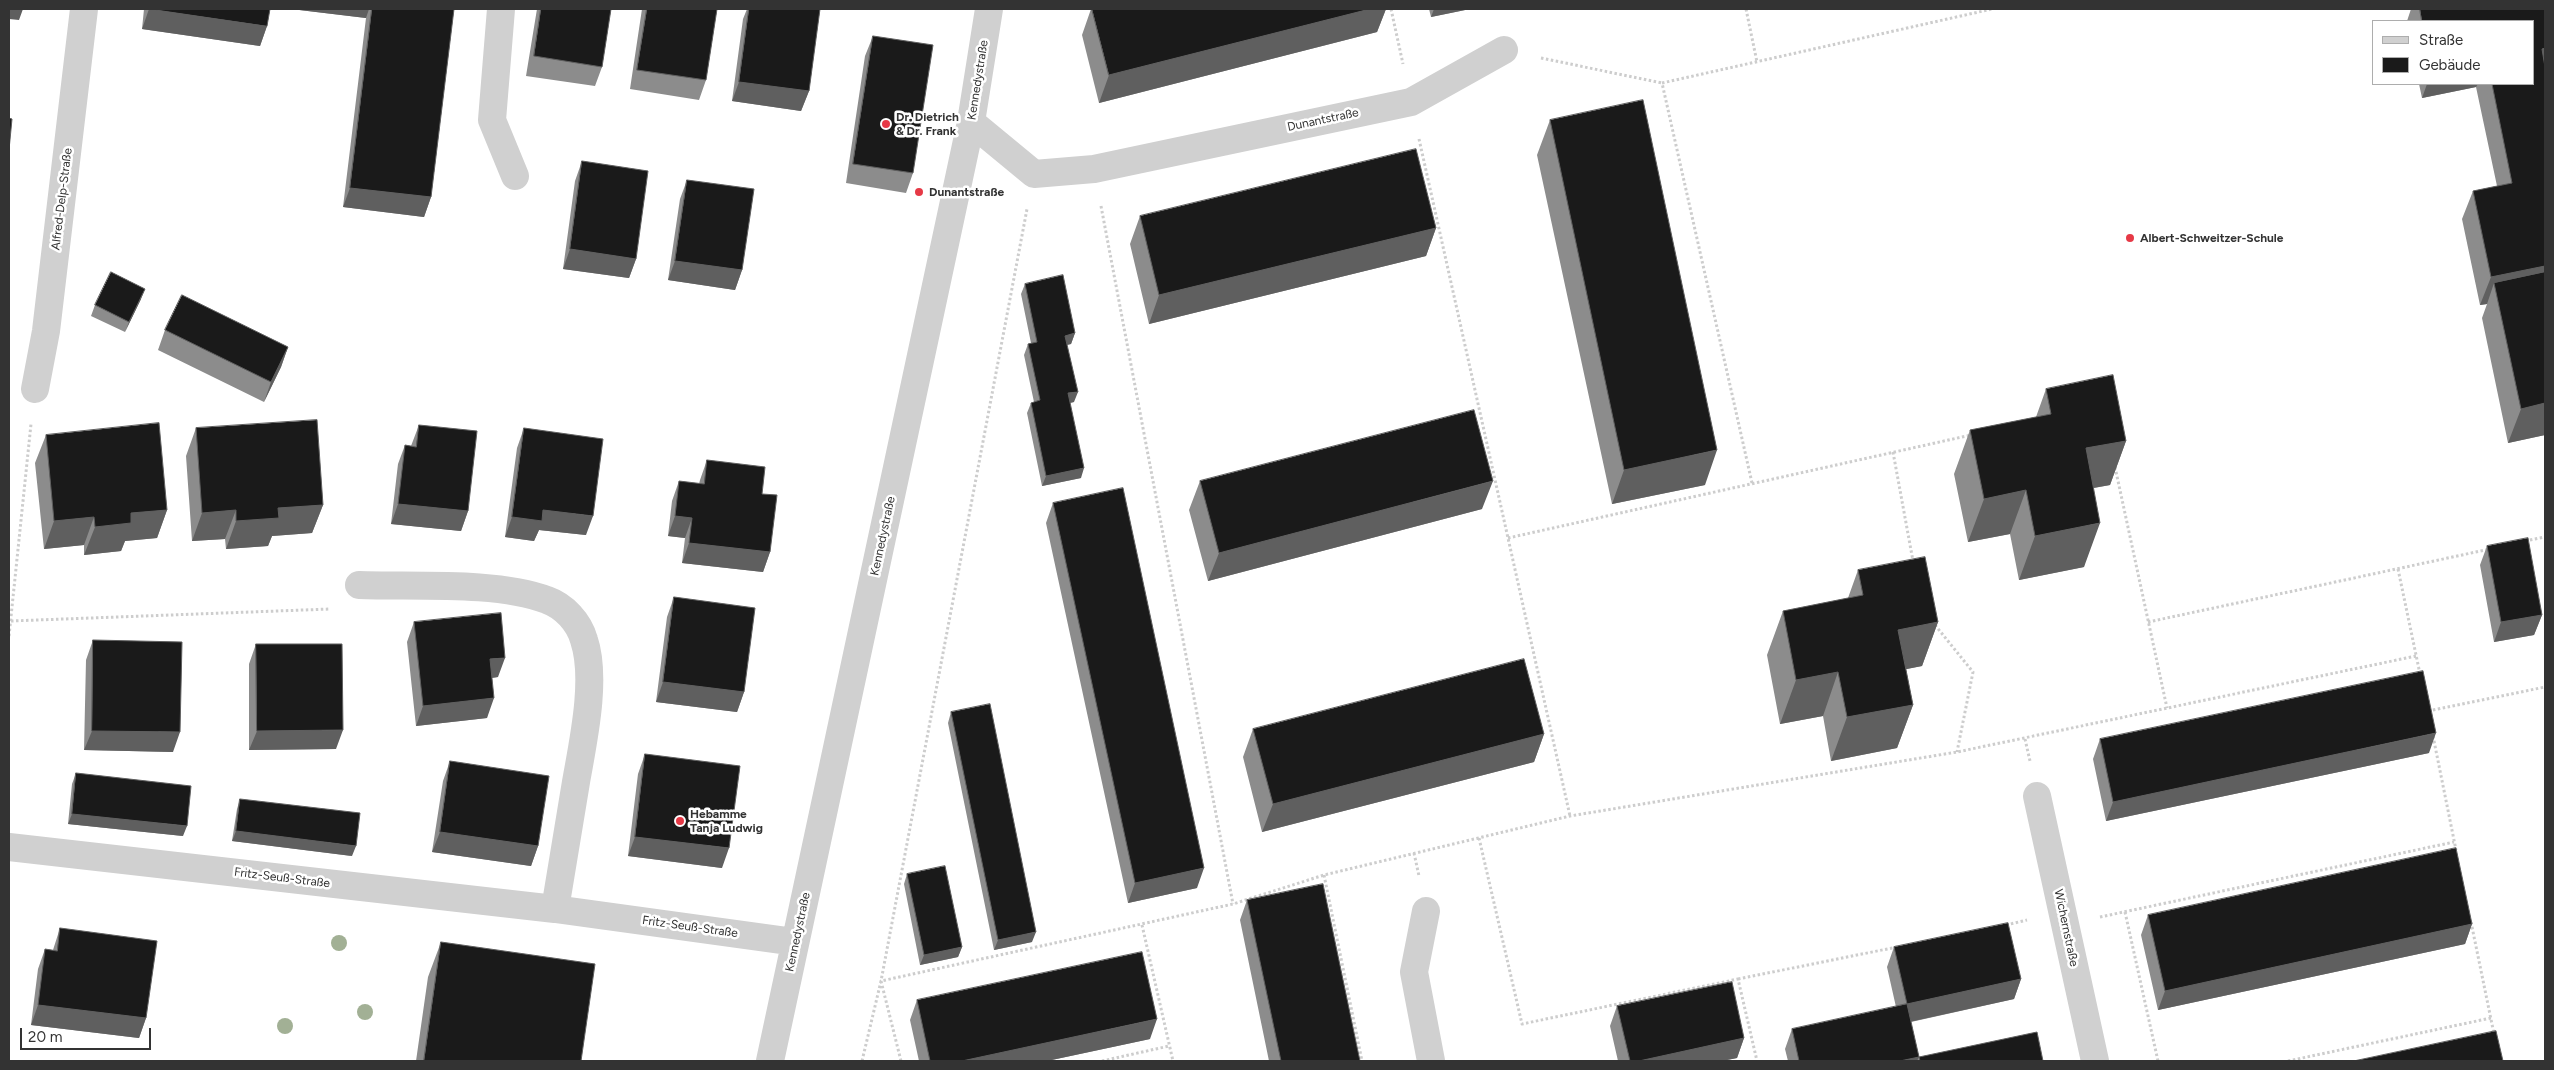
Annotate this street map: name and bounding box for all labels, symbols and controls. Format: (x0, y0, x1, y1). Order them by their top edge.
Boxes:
legend (2372, 20, 2534, 85)
text: Straße (2419, 31, 2463, 49)
street label: Kennedystraße (965, 39, 991, 121)
text: Gebäude (2419, 56, 2480, 74)
street label: Dunantstraße (1286, 105, 1360, 135)
place label: Dr. Dietrich & Dr. Frank (896, 110, 959, 138)
marker: Dr. Dietrich & Dr. Frank (880, 118, 892, 130)
street label: Alfred-Delp-Straße (49, 147, 75, 251)
place label: Dunantstraße (929, 185, 1004, 199)
marker: Dunantstraße (913, 186, 925, 198)
place label: Albert-Schweitzer-Schule (2140, 231, 2283, 245)
marker: Albert-Schweitzer-Schule (2124, 232, 2136, 244)
street label: Kennedystraße (868, 495, 898, 577)
place label: Hebamme Tanja Ludwig (690, 807, 763, 835)
marker: Hebamme Tanja Ludwig (674, 815, 686, 827)
street label: Fritz-Seuß-Straße (233, 865, 331, 891)
street label: Wichernstraße (2051, 888, 2081, 968)
street label: Kennedystraße (783, 891, 813, 973)
street label: Fritz-Seuß-Straße (641, 913, 739, 941)
scale bar (22, 1018, 154, 1050)
text: 20 m (28, 1028, 62, 1046)

